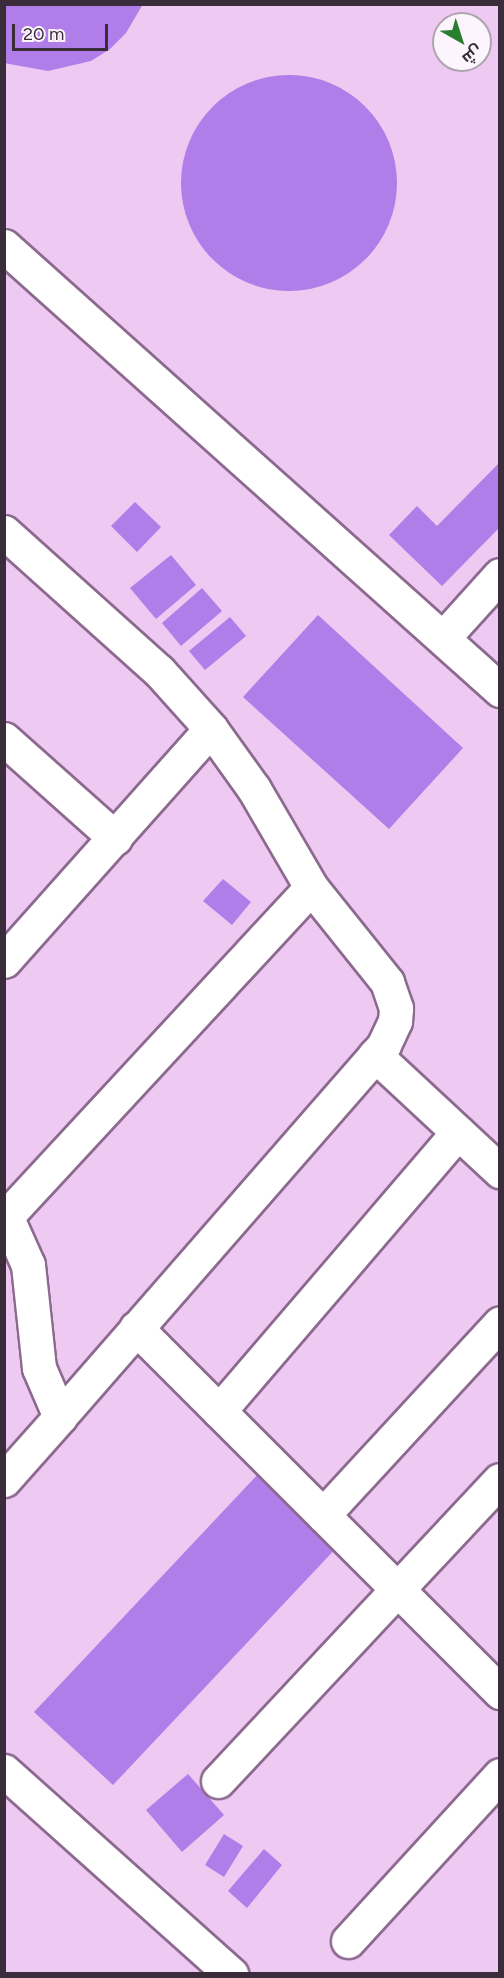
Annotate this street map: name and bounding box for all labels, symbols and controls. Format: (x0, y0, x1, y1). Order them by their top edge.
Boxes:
scale bar (15, 12, 111, 50)
north arrow (432, 12, 492, 72)
text: 20 m (23, 23, 64, 45)
text: ش (458, 41, 486, 69)

